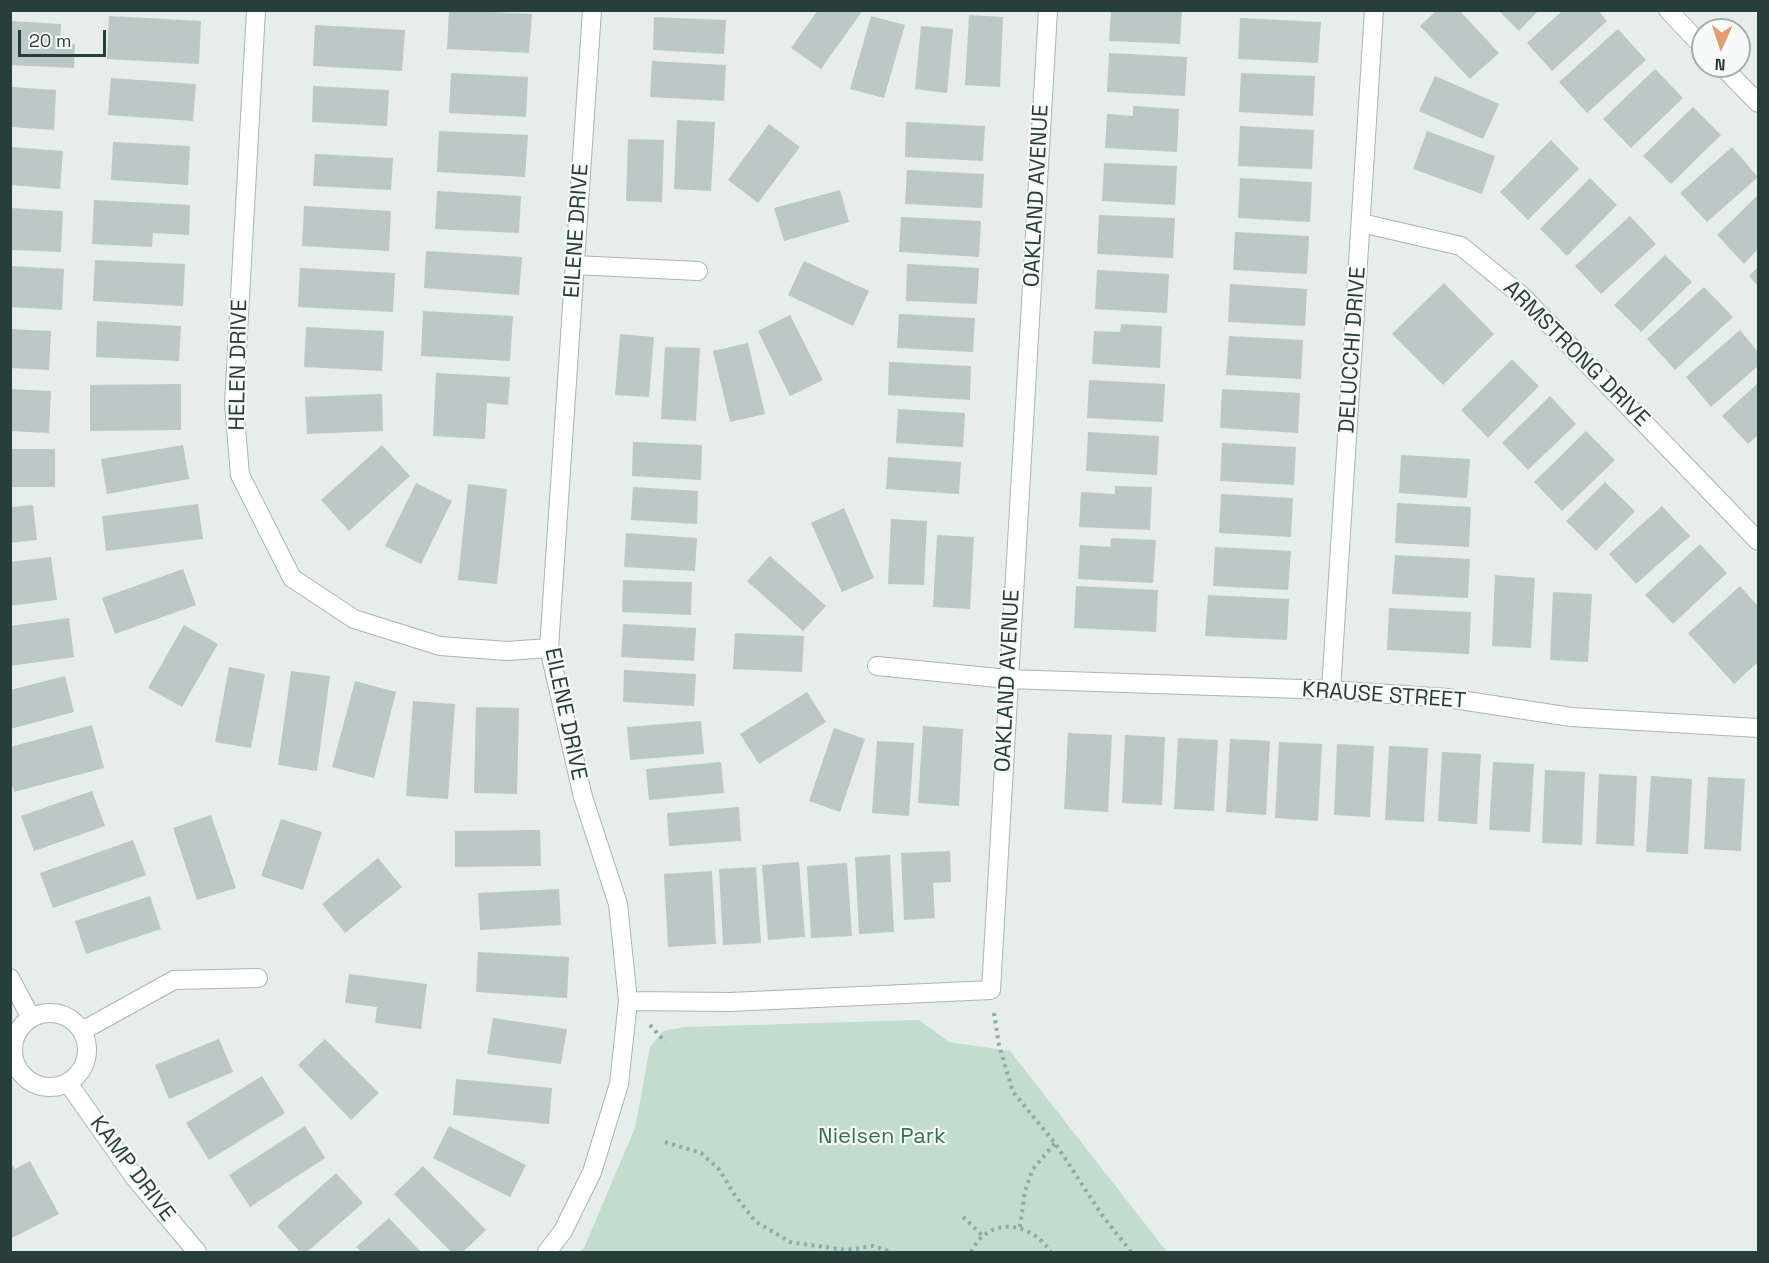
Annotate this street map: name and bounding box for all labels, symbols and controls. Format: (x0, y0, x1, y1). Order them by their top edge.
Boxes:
scale bar (21, 18, 110, 56)
north arrow (1691, 18, 1751, 78)
text: 20 m (29, 29, 72, 52)
text: N (1714, 54, 1726, 75)
street label: OAKLAND AVENUE (1019, 104, 1055, 288)
street label: EILENE DRIVE (559, 163, 595, 299)
street label: DELUCCHI DRIVE (1334, 266, 1372, 434)
street label: ARMSTRONG DRIVE (1497, 275, 1655, 433)
street label: HELEN DRIVE (225, 299, 253, 431)
street label: OAKLAND AVENUE (990, 589, 1026, 773)
street label: EILENE DRIVE (538, 645, 592, 783)
street label: KRAUSE STREET (1301, 677, 1467, 715)
street label: KAMP DRIVE (84, 1111, 180, 1227)
park label: Nielsen Park (818, 1124, 946, 1150)

